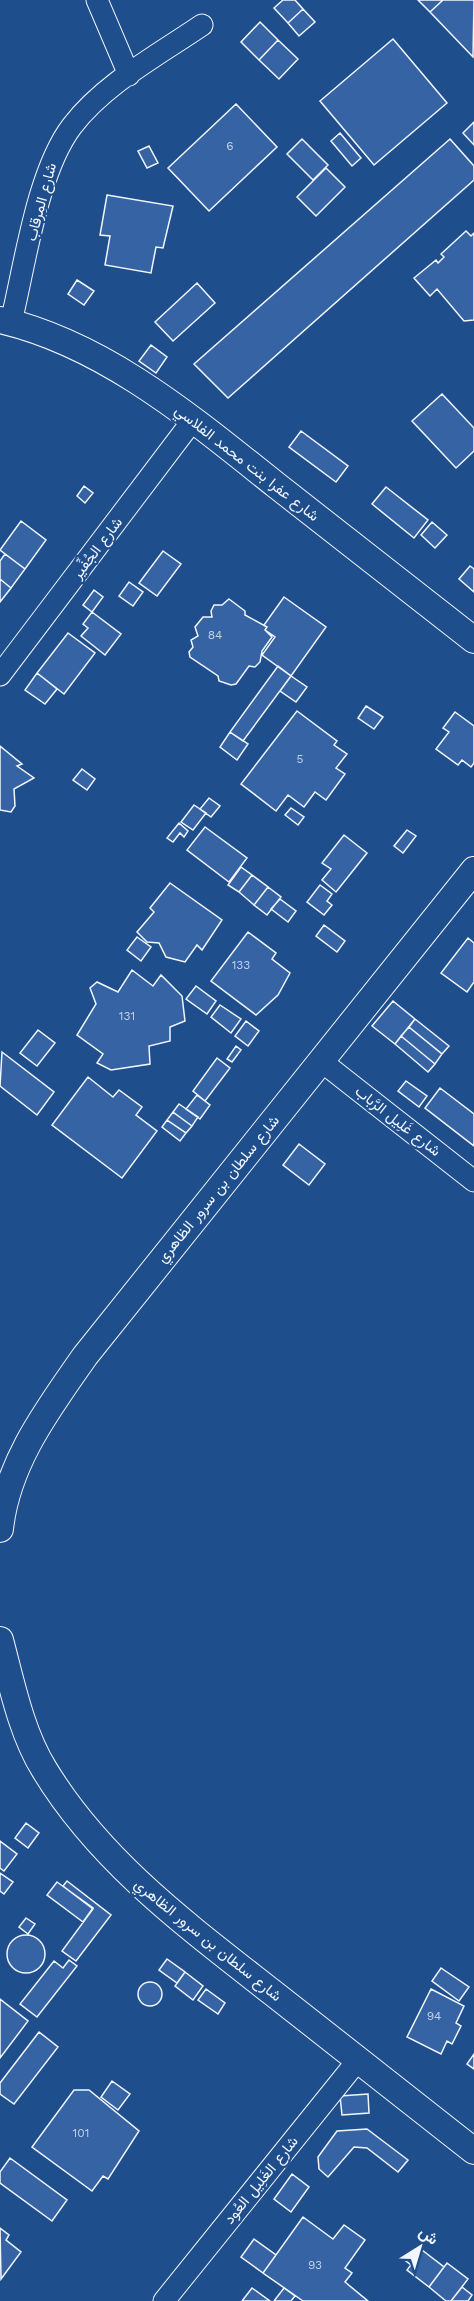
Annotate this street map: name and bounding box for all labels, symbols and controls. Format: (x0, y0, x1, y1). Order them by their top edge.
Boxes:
house number: 6 (226, 139, 234, 153)
street label: شارع المِرقاب (22, 161, 62, 244)
street label: شارع عفرا بنت محمد الفلاسي (169, 401, 323, 528)
street label: شارع الجُفِّير (67, 513, 128, 584)
house number: 84 (208, 628, 222, 642)
house number: 5 (297, 752, 304, 766)
house number: 133 (232, 958, 250, 972)
house number: 131 (119, 1009, 135, 1023)
street label: شارع غَلِيل الرَّباب (350, 1082, 445, 1162)
street label: شارع سلطان بن سرور الظاهري (153, 1112, 286, 1269)
street label: شارع سلطان بن سرور الظاهري (128, 1875, 285, 2008)
house number: 94 (427, 2009, 441, 2023)
house number: 101 (73, 2126, 89, 2140)
street label: شارع الغَلِيل العُود (220, 2132, 304, 2229)
north arrow (390, 2217, 450, 2277)
text: ش (415, 2222, 442, 2249)
house number: 93 (308, 2258, 322, 2272)

